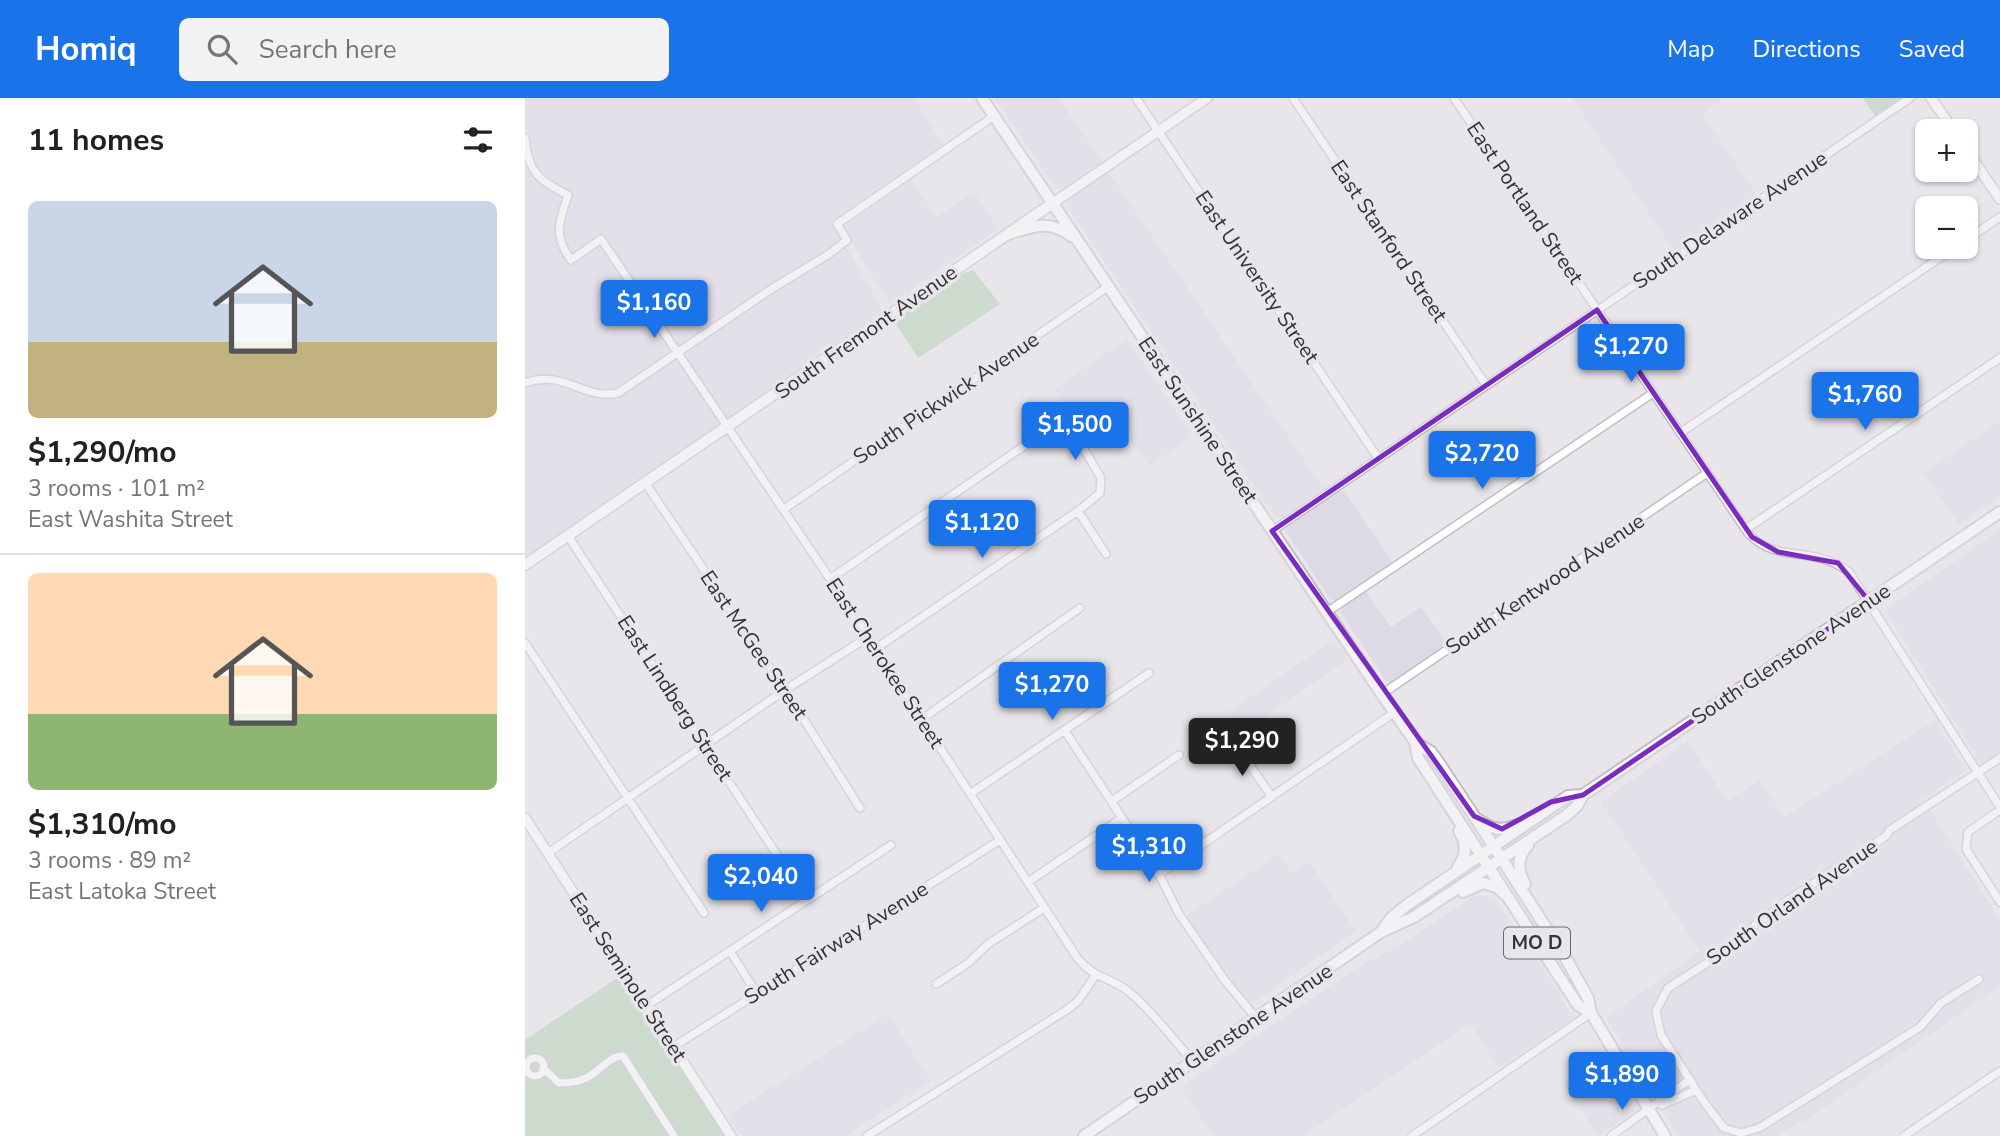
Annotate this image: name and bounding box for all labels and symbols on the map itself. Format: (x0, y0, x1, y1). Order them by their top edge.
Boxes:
street label: East Portland Street (1460, 116, 1590, 290)
street label: South Delaware Avenue (1627, 144, 1833, 296)
street label: East Stanford Street (1324, 154, 1454, 328)
street label: East University Street (1189, 185, 1326, 370)
street label: South Fremont Avenue (769, 258, 963, 406)
pin: $1,160 (597, 280, 711, 340)
pin: $1,270 (1574, 324, 1688, 384)
street label: South Pickwick Avenue (848, 325, 1044, 471)
street label: East Sunshine Street (1132, 331, 1265, 509)
pin: $1,760 (1808, 372, 1922, 432)
pin: $1,500 (1018, 402, 1132, 462)
pin: $2,720 (1425, 432, 1539, 491)
pin: $1,120 (925, 500, 1039, 560)
street label: South Kentwood Avenue (1440, 507, 1650, 661)
street label: East McGee Street (694, 565, 815, 725)
street label: East Cherokee Street (819, 573, 951, 754)
street label: South Glenstone Avenue (1686, 577, 1896, 731)
street label: East Lindberg Street (611, 610, 739, 787)
pin: $1,270 (995, 662, 1109, 722)
pin: $1,290 (1185, 718, 1299, 778)
pin: $1,310 (1092, 824, 1206, 884)
street label: South Orland Avenue (1701, 832, 1883, 972)
pin: $2,040 (704, 854, 818, 914)
street label: South Fairway Avenue (739, 875, 933, 1011)
street label: East Seminole Street (563, 887, 694, 1068)
road number: MO D (1504, 928, 1570, 958)
street label: South Glenstone Avenue (1128, 957, 1338, 1111)
pin: $1,890 (1565, 1052, 1679, 1112)

